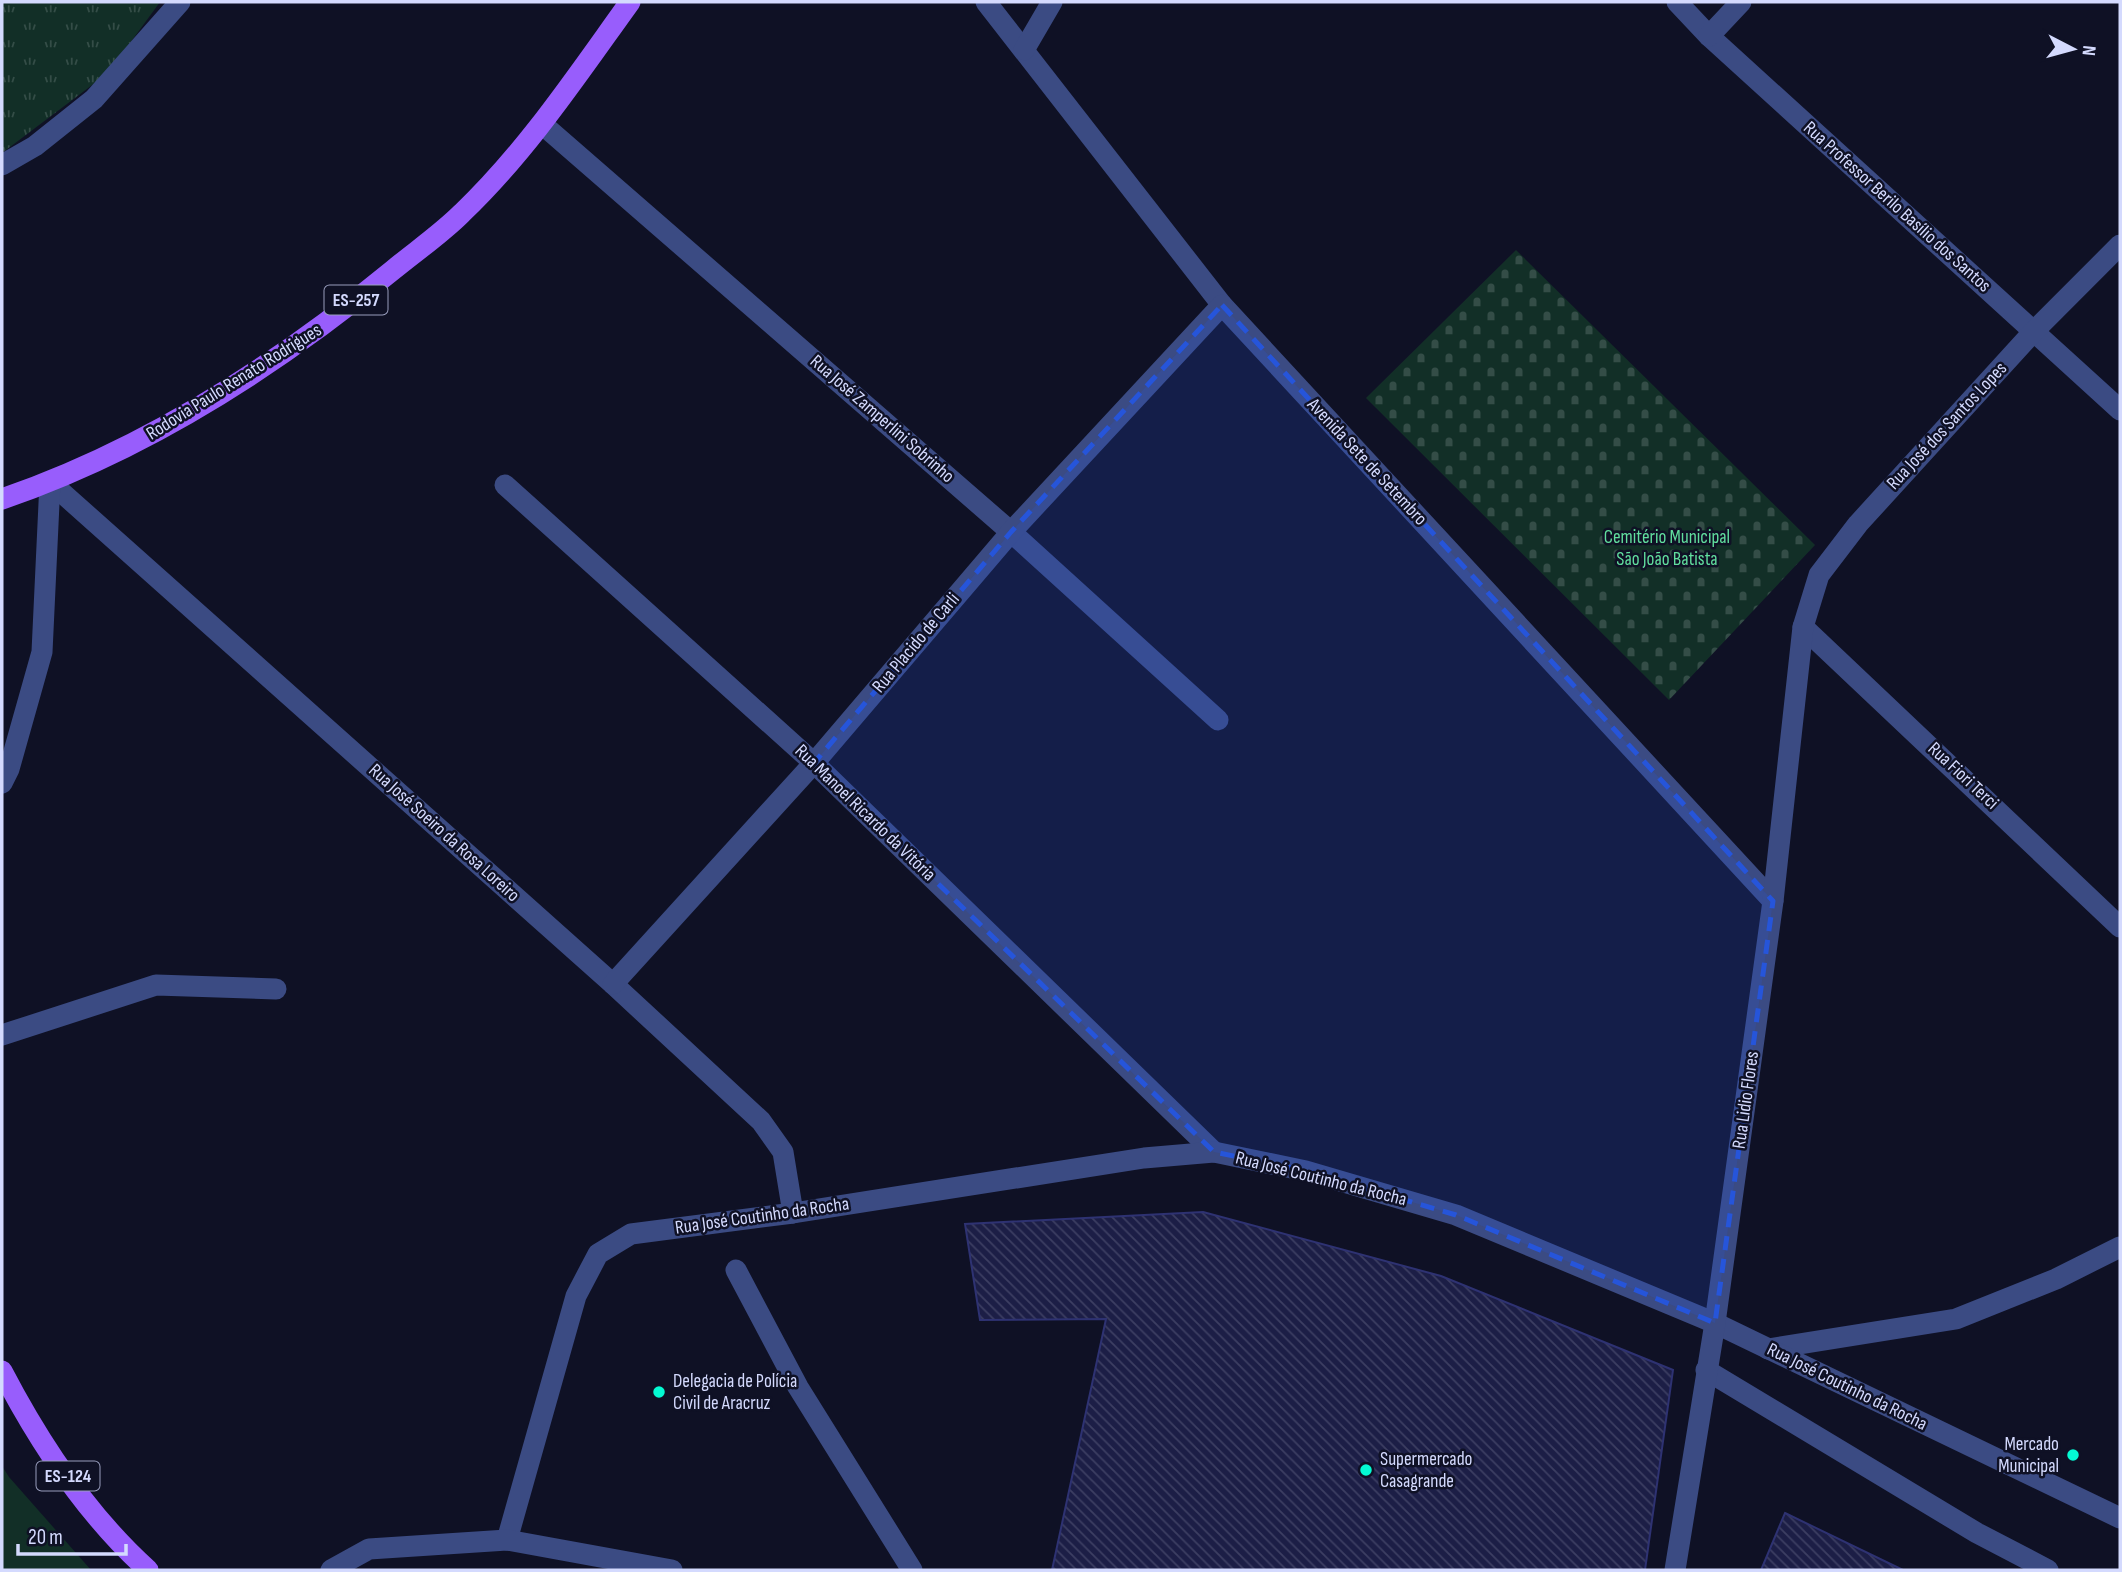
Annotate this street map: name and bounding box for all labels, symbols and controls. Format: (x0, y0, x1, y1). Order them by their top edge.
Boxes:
north arrow (2038, 14, 2108, 84)
text: N (2076, 44, 2100, 57)
street label: Rua Professor Berilo Basílio dos Santos (1799, 117, 1996, 297)
road number: ES-257 (324, 286, 388, 314)
street label: Rodovia Paulo Renato Rodrigues (142, 319, 326, 445)
street label: Rua José Zamperlini Sobrinho (805, 350, 959, 488)
street label: Rua José dos Santos Lopes (1882, 357, 2012, 495)
street label: Avenida Sete de Setembro (1302, 393, 1432, 530)
park label: Cemitério Municipal São João Batista (1604, 526, 1730, 571)
street label: Rua Placido de Carli (867, 588, 965, 698)
street label: Rua Fiori Terci (1923, 737, 2003, 815)
street label: Rua Manoel Ricardo da Vitória (790, 740, 940, 886)
street label: Rua José Soeiro da Rosa Loreiro (364, 759, 524, 907)
street label: Rua Lidio Flores (1728, 1050, 1764, 1150)
street label: Rua José Coutinho da Rocha (1233, 1147, 1409, 1211)
street label: Rua José Coutinho da Rocha (674, 1192, 850, 1240)
street label: Rua José Coutinho da Rocha (1763, 1338, 1931, 1436)
place label: Delegacia de Polícia Civil de Aracruz (673, 1370, 797, 1415)
marker: Delegacia de Polícia Civil de Aracruz (651, 1384, 667, 1400)
place label: Mercado Municipal (1998, 1433, 2059, 1478)
marker: Mercado Municipal (2065, 1447, 2081, 1463)
place label: Supermercado Casagrande (1380, 1448, 1473, 1493)
road number: ES-124 (36, 1462, 100, 1490)
marker: Supermercado Casagrande (1358, 1462, 1374, 1478)
scale bar (18, 1512, 126, 1556)
text: 20 m (28, 1525, 63, 1550)

